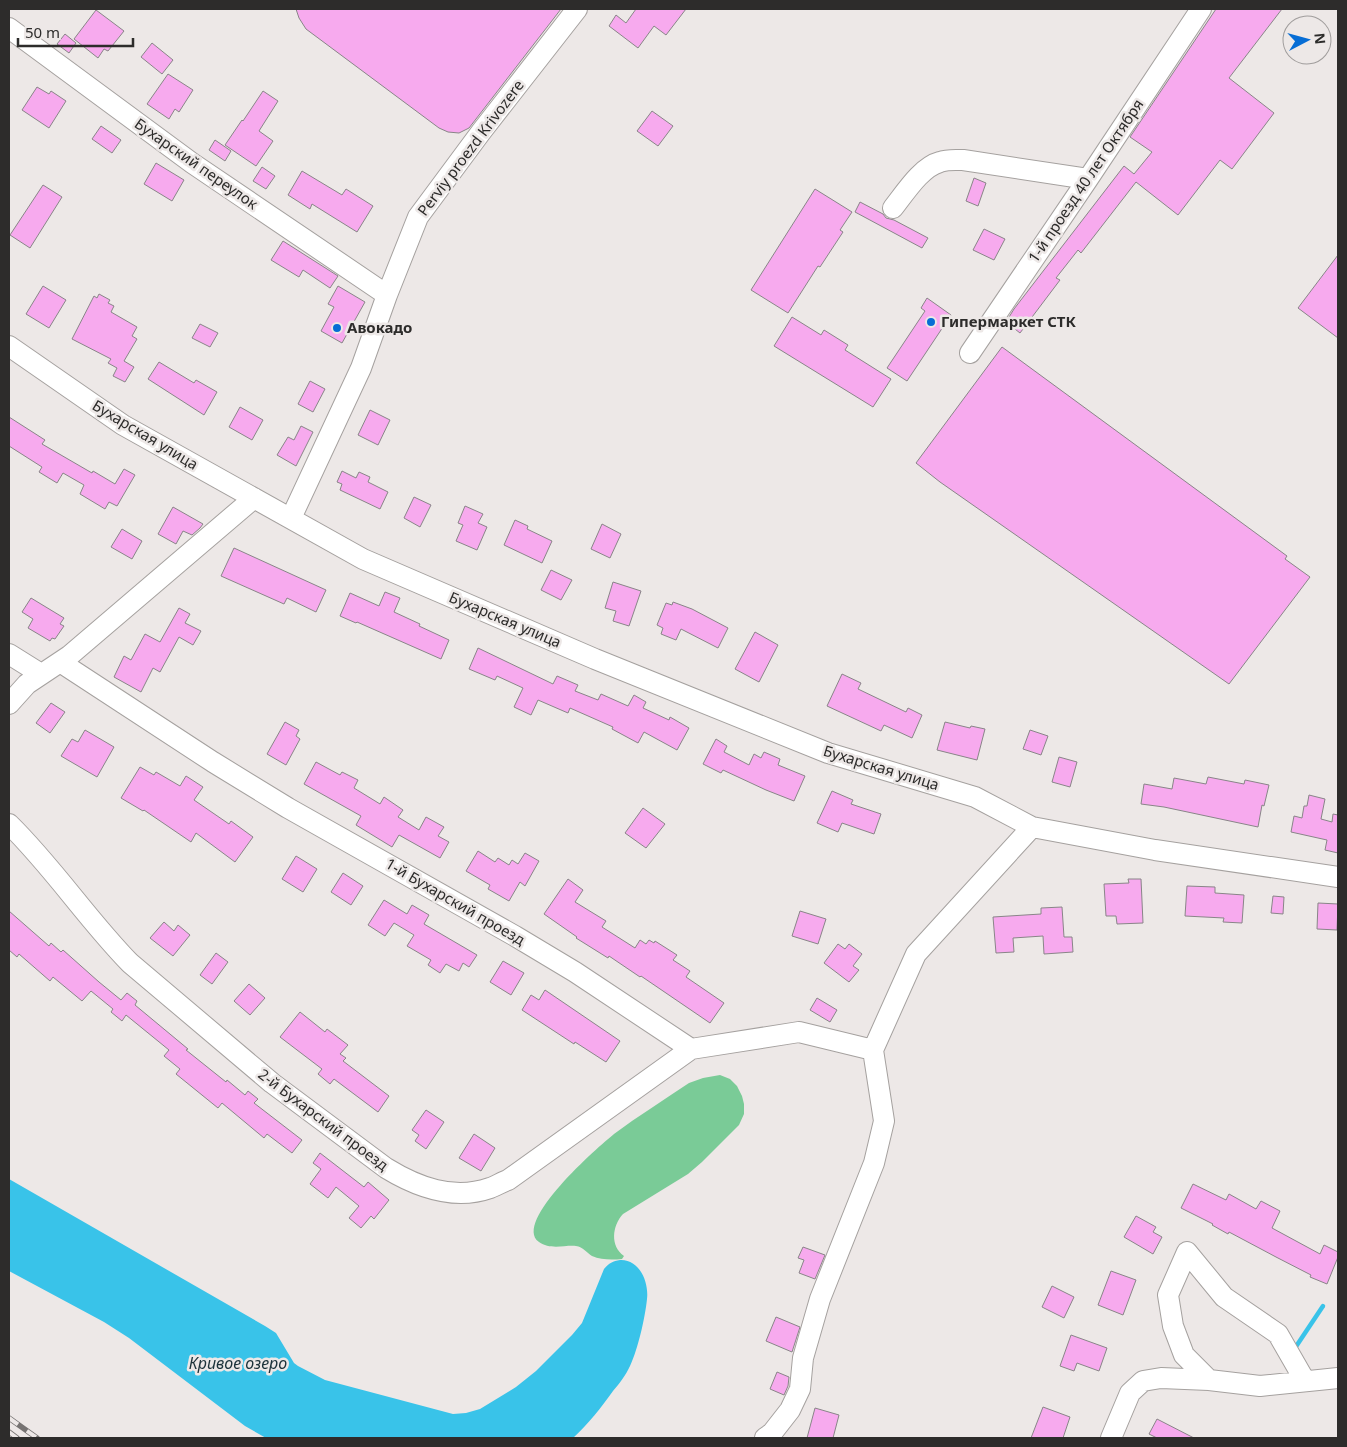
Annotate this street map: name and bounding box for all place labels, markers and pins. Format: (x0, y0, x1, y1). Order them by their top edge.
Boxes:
place label: Гипермаркет СТК (941, 311, 1077, 331)
marker: Гипермаркет СТК (925, 316, 937, 328)
place label: Авокадо (347, 317, 412, 337)
marker: Авокадо (331, 322, 343, 334)

